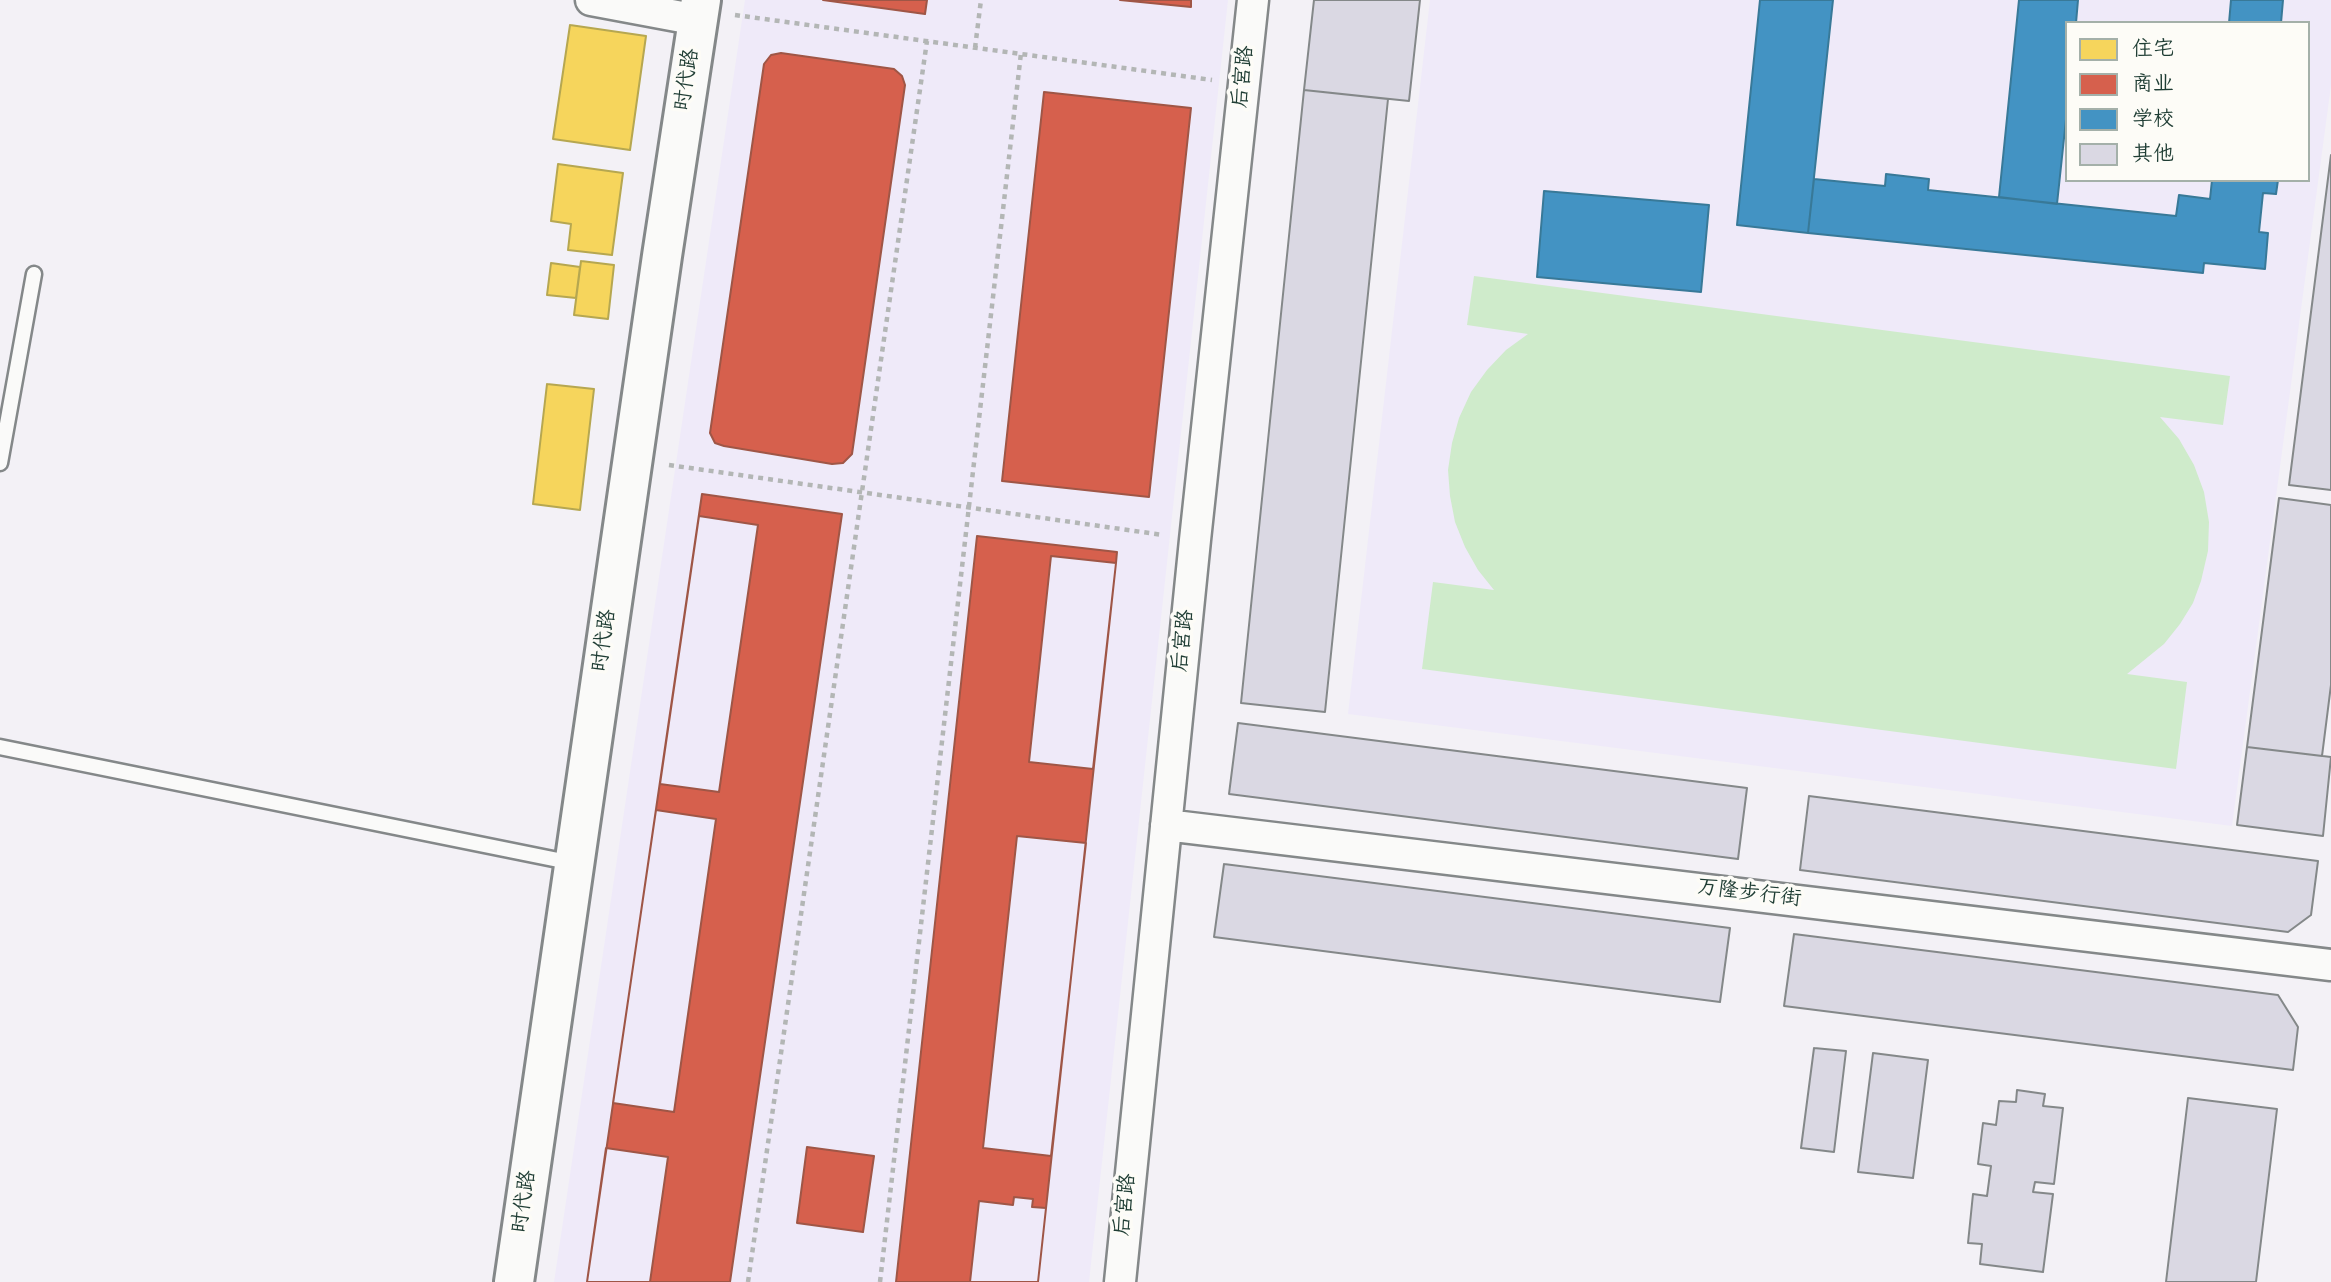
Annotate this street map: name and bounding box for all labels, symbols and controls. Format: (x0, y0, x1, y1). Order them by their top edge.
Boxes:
legend (2065, 21, 2310, 182)
text: 住宅 (2132, 33, 2174, 66)
street label: 后宫路 (1229, 44, 1261, 110)
street label: 时代路 (672, 47, 706, 113)
text: 商业 (2132, 68, 2174, 101)
text: 学校 (2132, 103, 2174, 136)
text: 其他 (2132, 138, 2174, 171)
street label: 时代路 (589, 608, 623, 674)
street label: 后宫路 (1169, 608, 1201, 674)
street label: 万隆步行街 (1695, 876, 1803, 914)
street label: 时代路 (509, 1169, 543, 1235)
street label: 后宫路 (1111, 1172, 1143, 1238)

